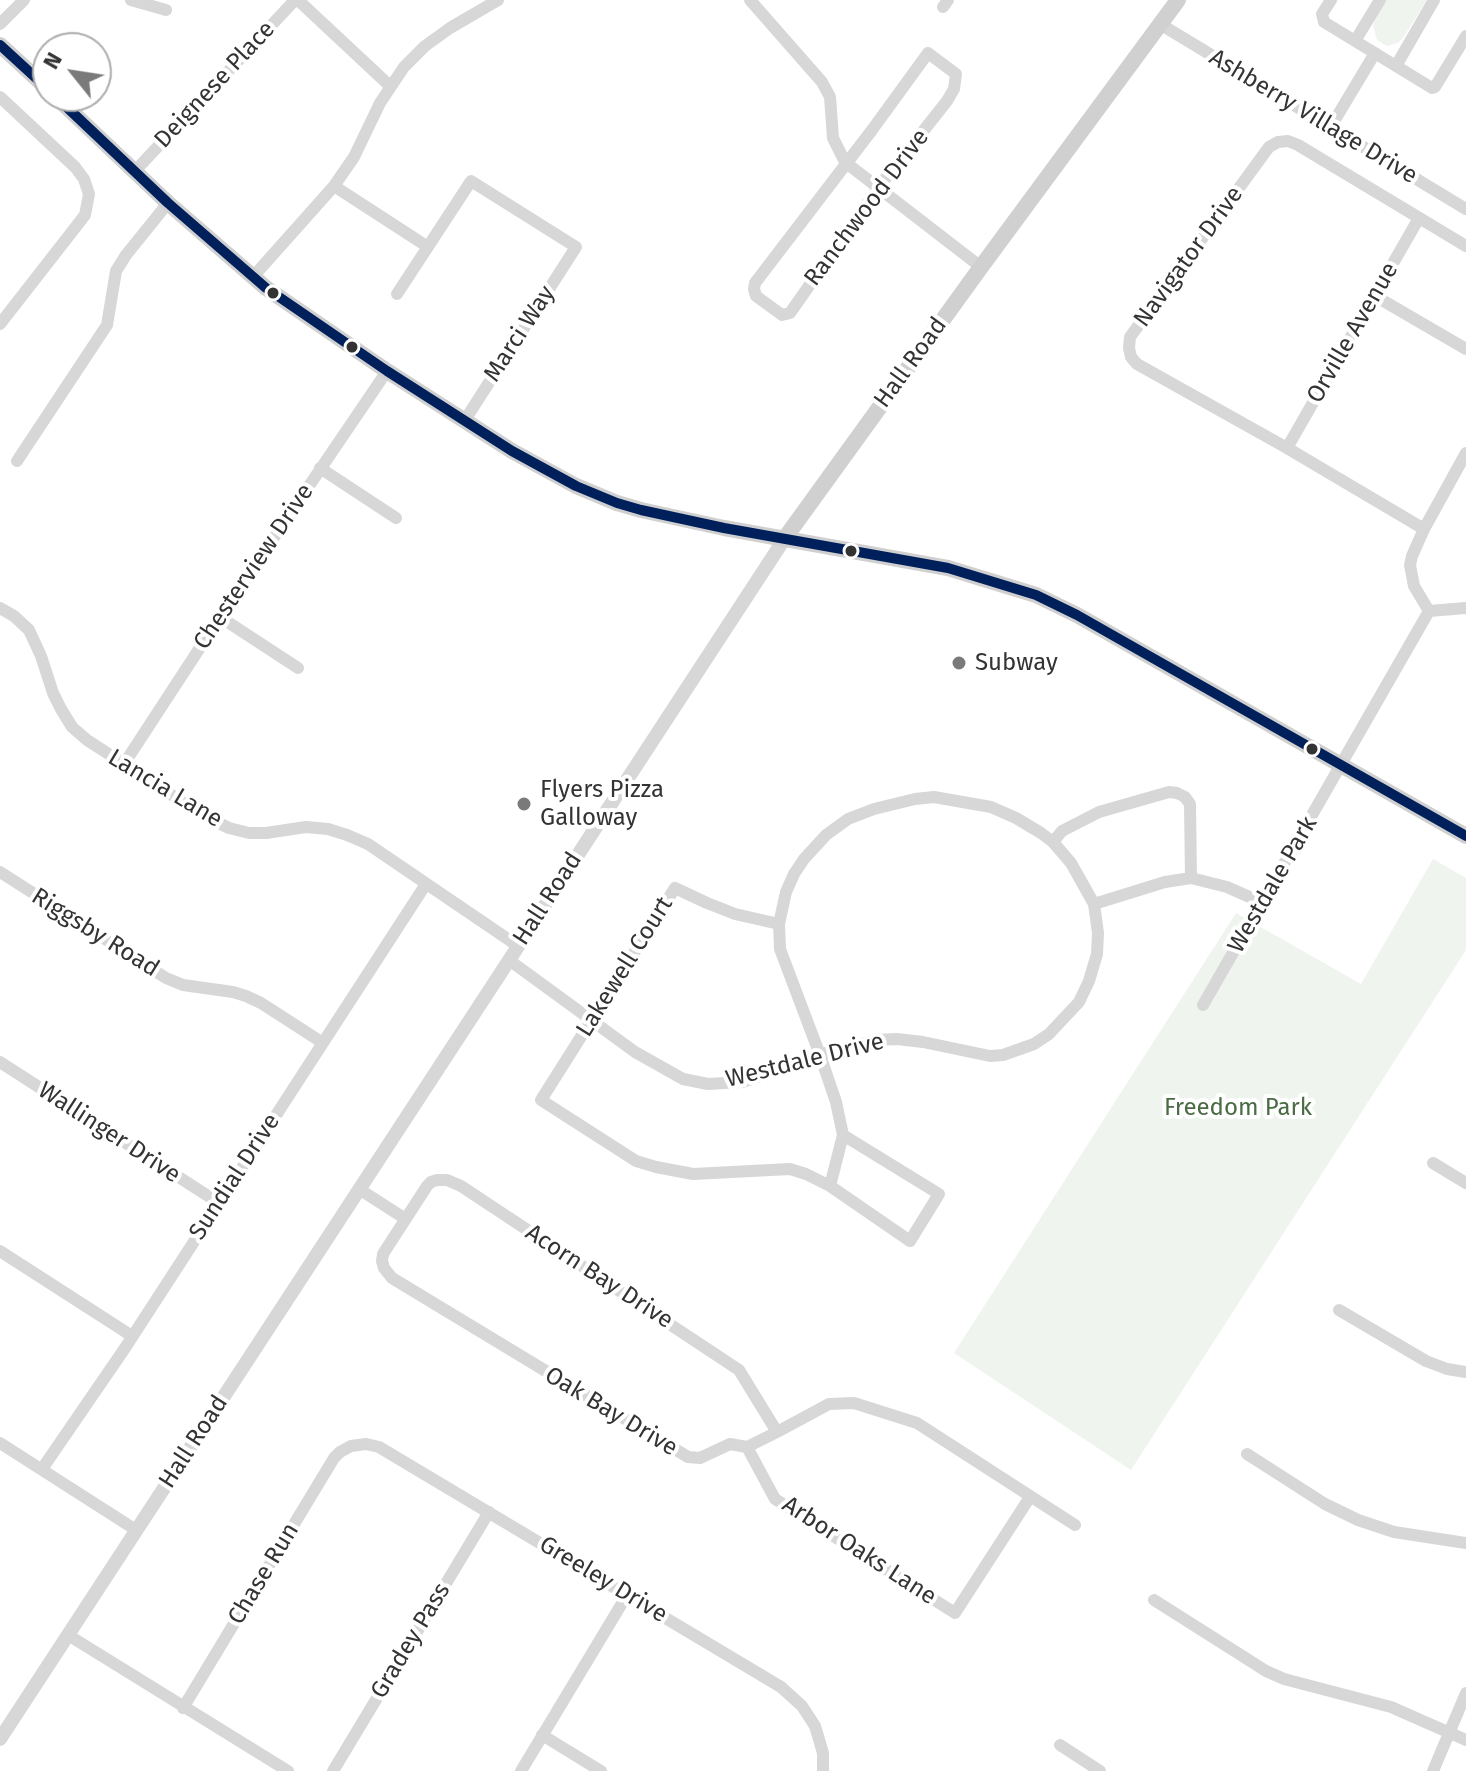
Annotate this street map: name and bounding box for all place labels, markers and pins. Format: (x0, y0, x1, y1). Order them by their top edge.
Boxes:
unlabelled marker (265, 285, 281, 301)
unlabelled marker (344, 339, 360, 355)
unlabelled marker (843, 543, 859, 559)
place label: Subway (975, 649, 1058, 677)
marker: Subway (950, 654, 968, 672)
unlabelled marker (1304, 741, 1320, 757)
place label: Flyers Pizza Galloway (540, 776, 664, 832)
marker: Flyers Pizza Galloway (515, 795, 533, 813)

